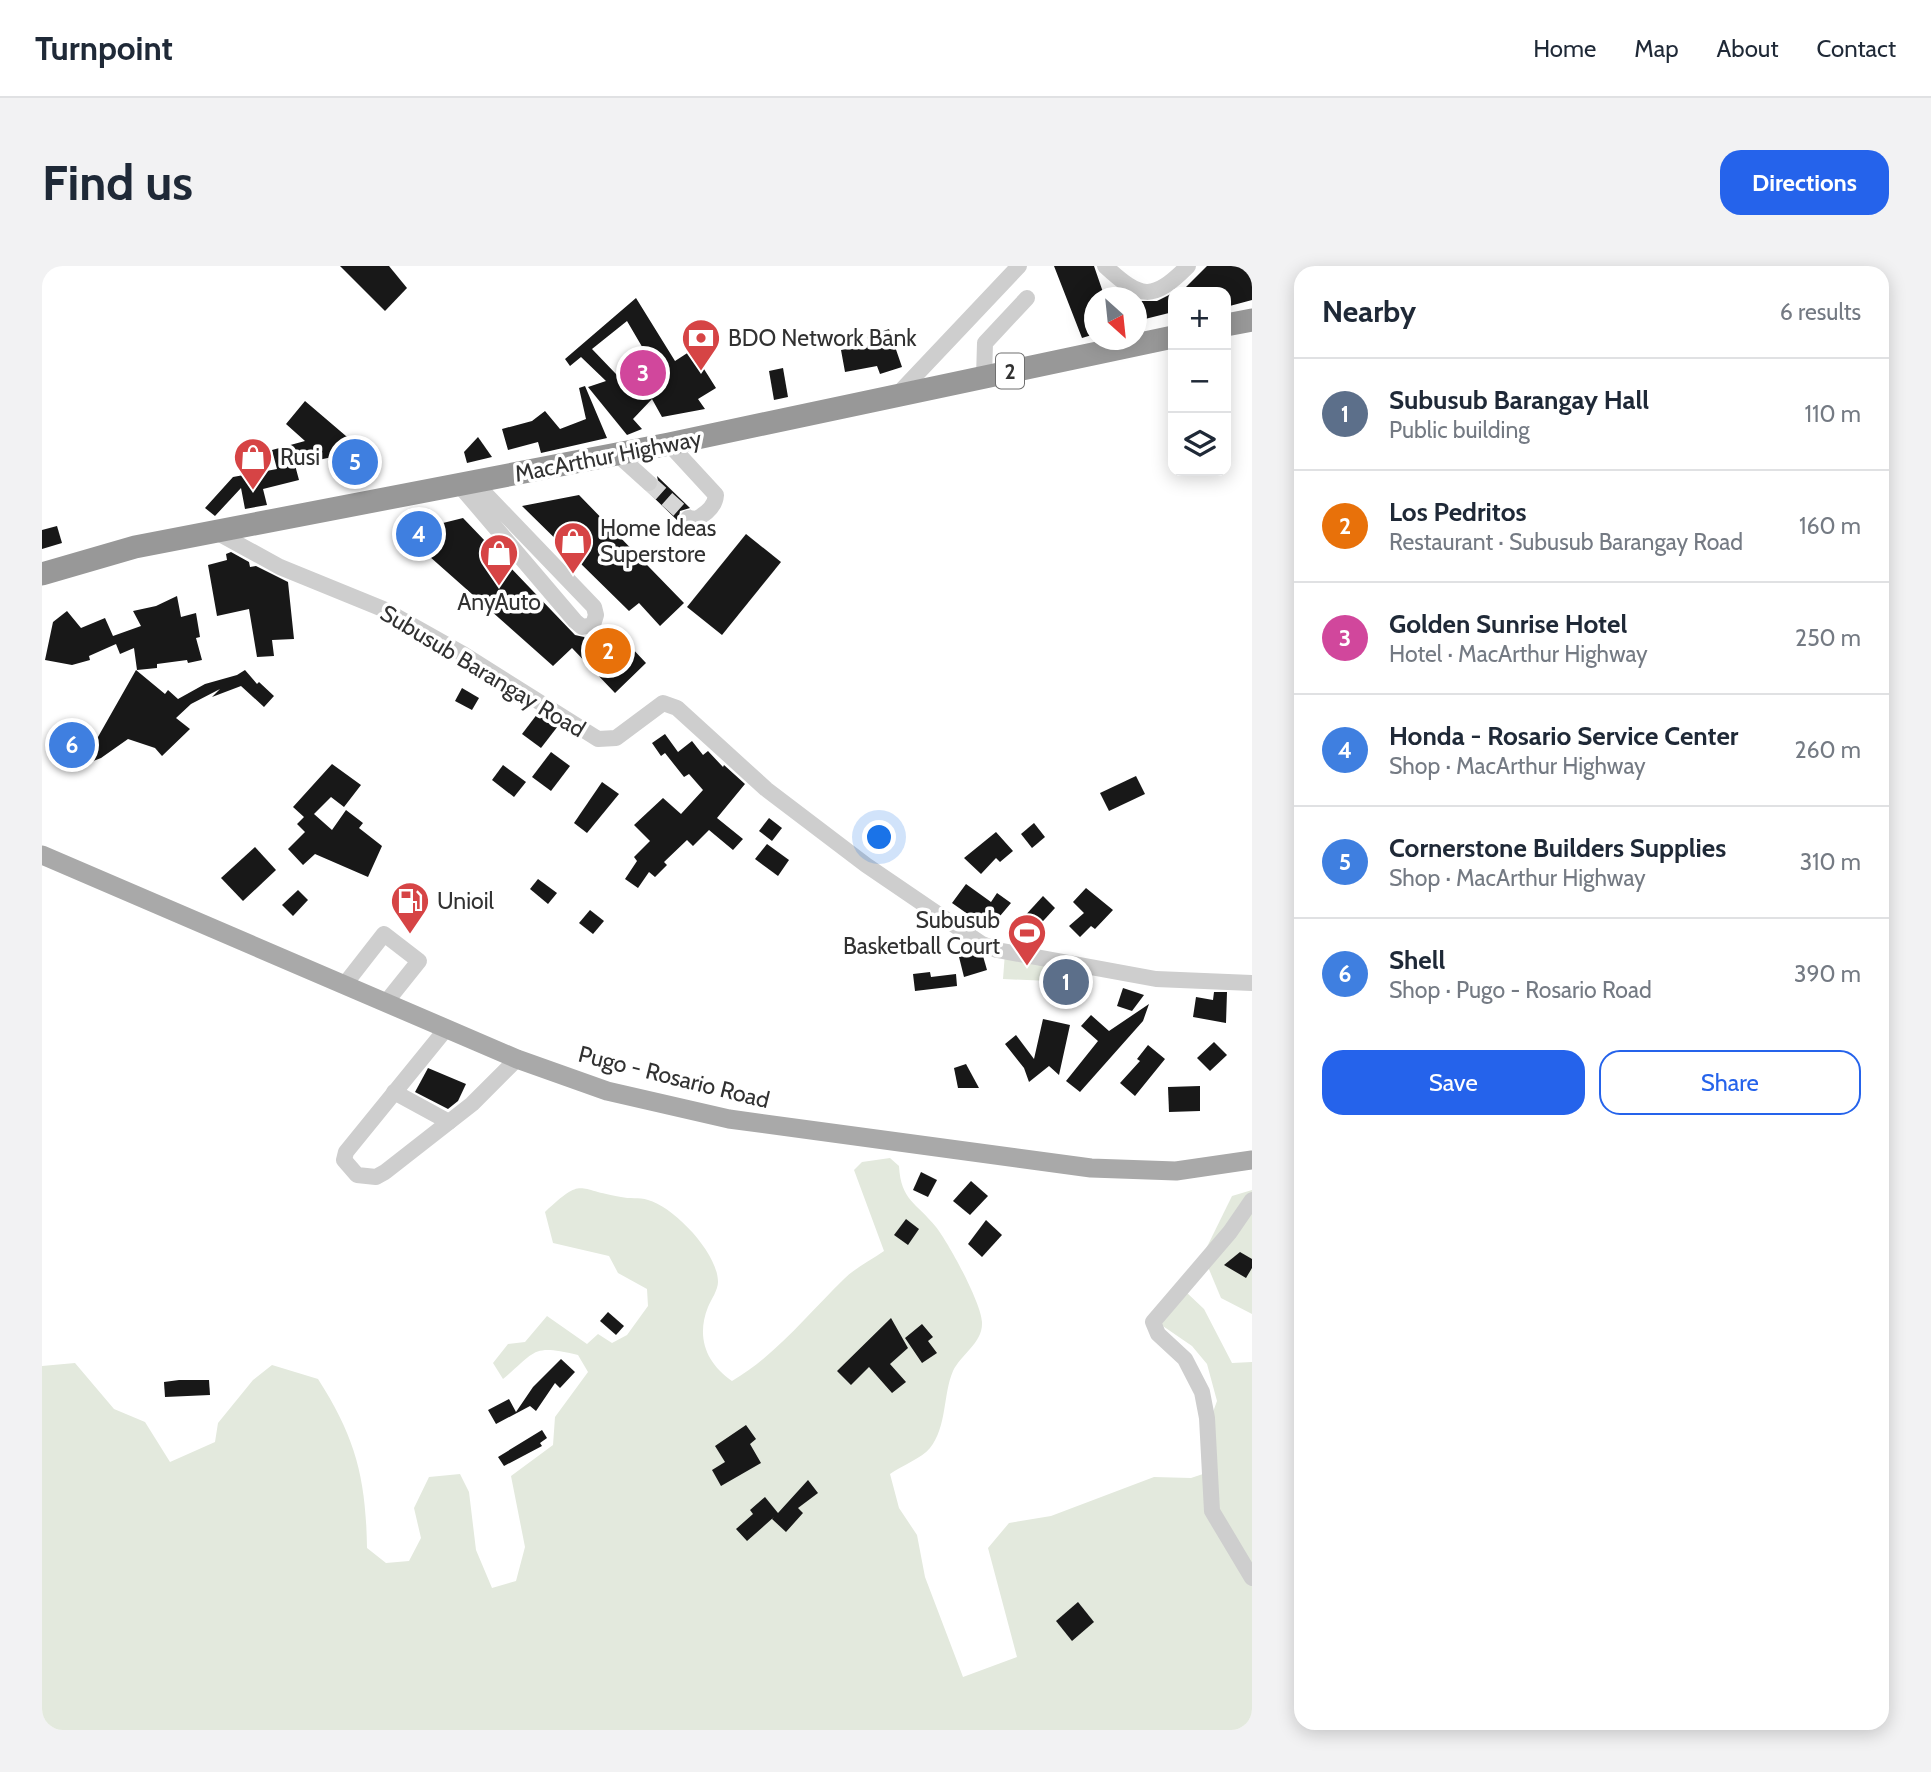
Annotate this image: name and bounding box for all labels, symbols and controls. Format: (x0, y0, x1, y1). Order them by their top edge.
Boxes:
text: Turnpoint (35, 28, 173, 68)
text: Home (1533, 34, 1596, 63)
text: Map (1634, 34, 1679, 63)
text: About (1717, 34, 1779, 63)
text: Contact (1817, 34, 1896, 63)
button: Directions (1720, 150, 1889, 215)
text: Find us (42, 153, 193, 212)
north arrow (1084, 287, 1147, 350)
map controls (1168, 287, 1231, 476)
button: + (1168, 287, 1231, 350)
text: Nearby (1322, 293, 1416, 330)
text: 6 results (1780, 298, 1861, 326)
bank icon: BDO Network Bank (680, 317, 722, 372)
place label: BDO Network Bank (728, 324, 917, 352)
pin: 3 (620, 347, 666, 399)
button: − (1168, 350, 1231, 413)
road number: 2 (996, 354, 1024, 388)
text: Subusub Barangay Hall (1389, 384, 1649, 416)
text: 1 (1341, 400, 1349, 428)
text: 110 m (1805, 400, 1861, 428)
button: layers (1168, 413, 1231, 476)
text: Public building (1389, 416, 1530, 444)
street label: MacArthur Highway (512, 424, 704, 488)
shop icon: Rusi (232, 436, 274, 491)
pin: 5 (332, 436, 378, 488)
place label: Rusi (280, 443, 320, 471)
text: Los Pedritos (1389, 496, 1527, 528)
pin: 4 (396, 508, 442, 560)
text: 2 (1339, 512, 1351, 540)
text: 160 m (1799, 512, 1861, 540)
place label: Home Ideas Superstore (600, 514, 716, 568)
shop icon: Home Ideas Superstore (552, 520, 594, 575)
text: Restaurant · Subusub Barangay Road (1389, 528, 1743, 556)
shop icon: AnyAuto (478, 532, 520, 587)
place label: AnyAuto (457, 588, 541, 616)
street label: Subusub Barangay Road (375, 599, 591, 743)
text: Golden Sunrise Hotel (1389, 608, 1627, 640)
text: 3 (1339, 624, 1351, 652)
text: 250 m (1795, 624, 1861, 652)
pin: 2 (585, 625, 631, 677)
text: Hotel · MacArthur Highway (1389, 640, 1648, 668)
pin: 6 (49, 719, 95, 771)
text: Honda - Rosario Service Center (1389, 720, 1738, 752)
text: 4 (1338, 736, 1352, 764)
text: 260 m (1794, 736, 1861, 764)
text: Shop · MacArthur Highway (1389, 752, 1646, 780)
your location (862, 820, 896, 854)
text: Cornerstone Builders Supplies (1389, 832, 1726, 864)
text: 5 (1339, 848, 1351, 876)
text: 310 m (1800, 848, 1861, 876)
text: Shop · MacArthur Highway (1389, 864, 1646, 892)
fuel station icon: Unioil (389, 880, 431, 935)
place label: Unioil (437, 887, 495, 915)
place label: Subusub Basketball Court (843, 906, 1000, 960)
sports icon: Subusub Basketball Court (1006, 912, 1048, 967)
text: Shell (1389, 944, 1445, 976)
pin: 1 (1043, 956, 1089, 1008)
text: 6 (1339, 960, 1351, 988)
text: 390 m (1794, 960, 1861, 988)
text: Shop · Pugo - Rosario Road (1389, 976, 1652, 1004)
street label: Pugo - Rosario Road (576, 1040, 772, 1114)
button: Save (1322, 1050, 1585, 1115)
button: Share (1599, 1050, 1861, 1115)

